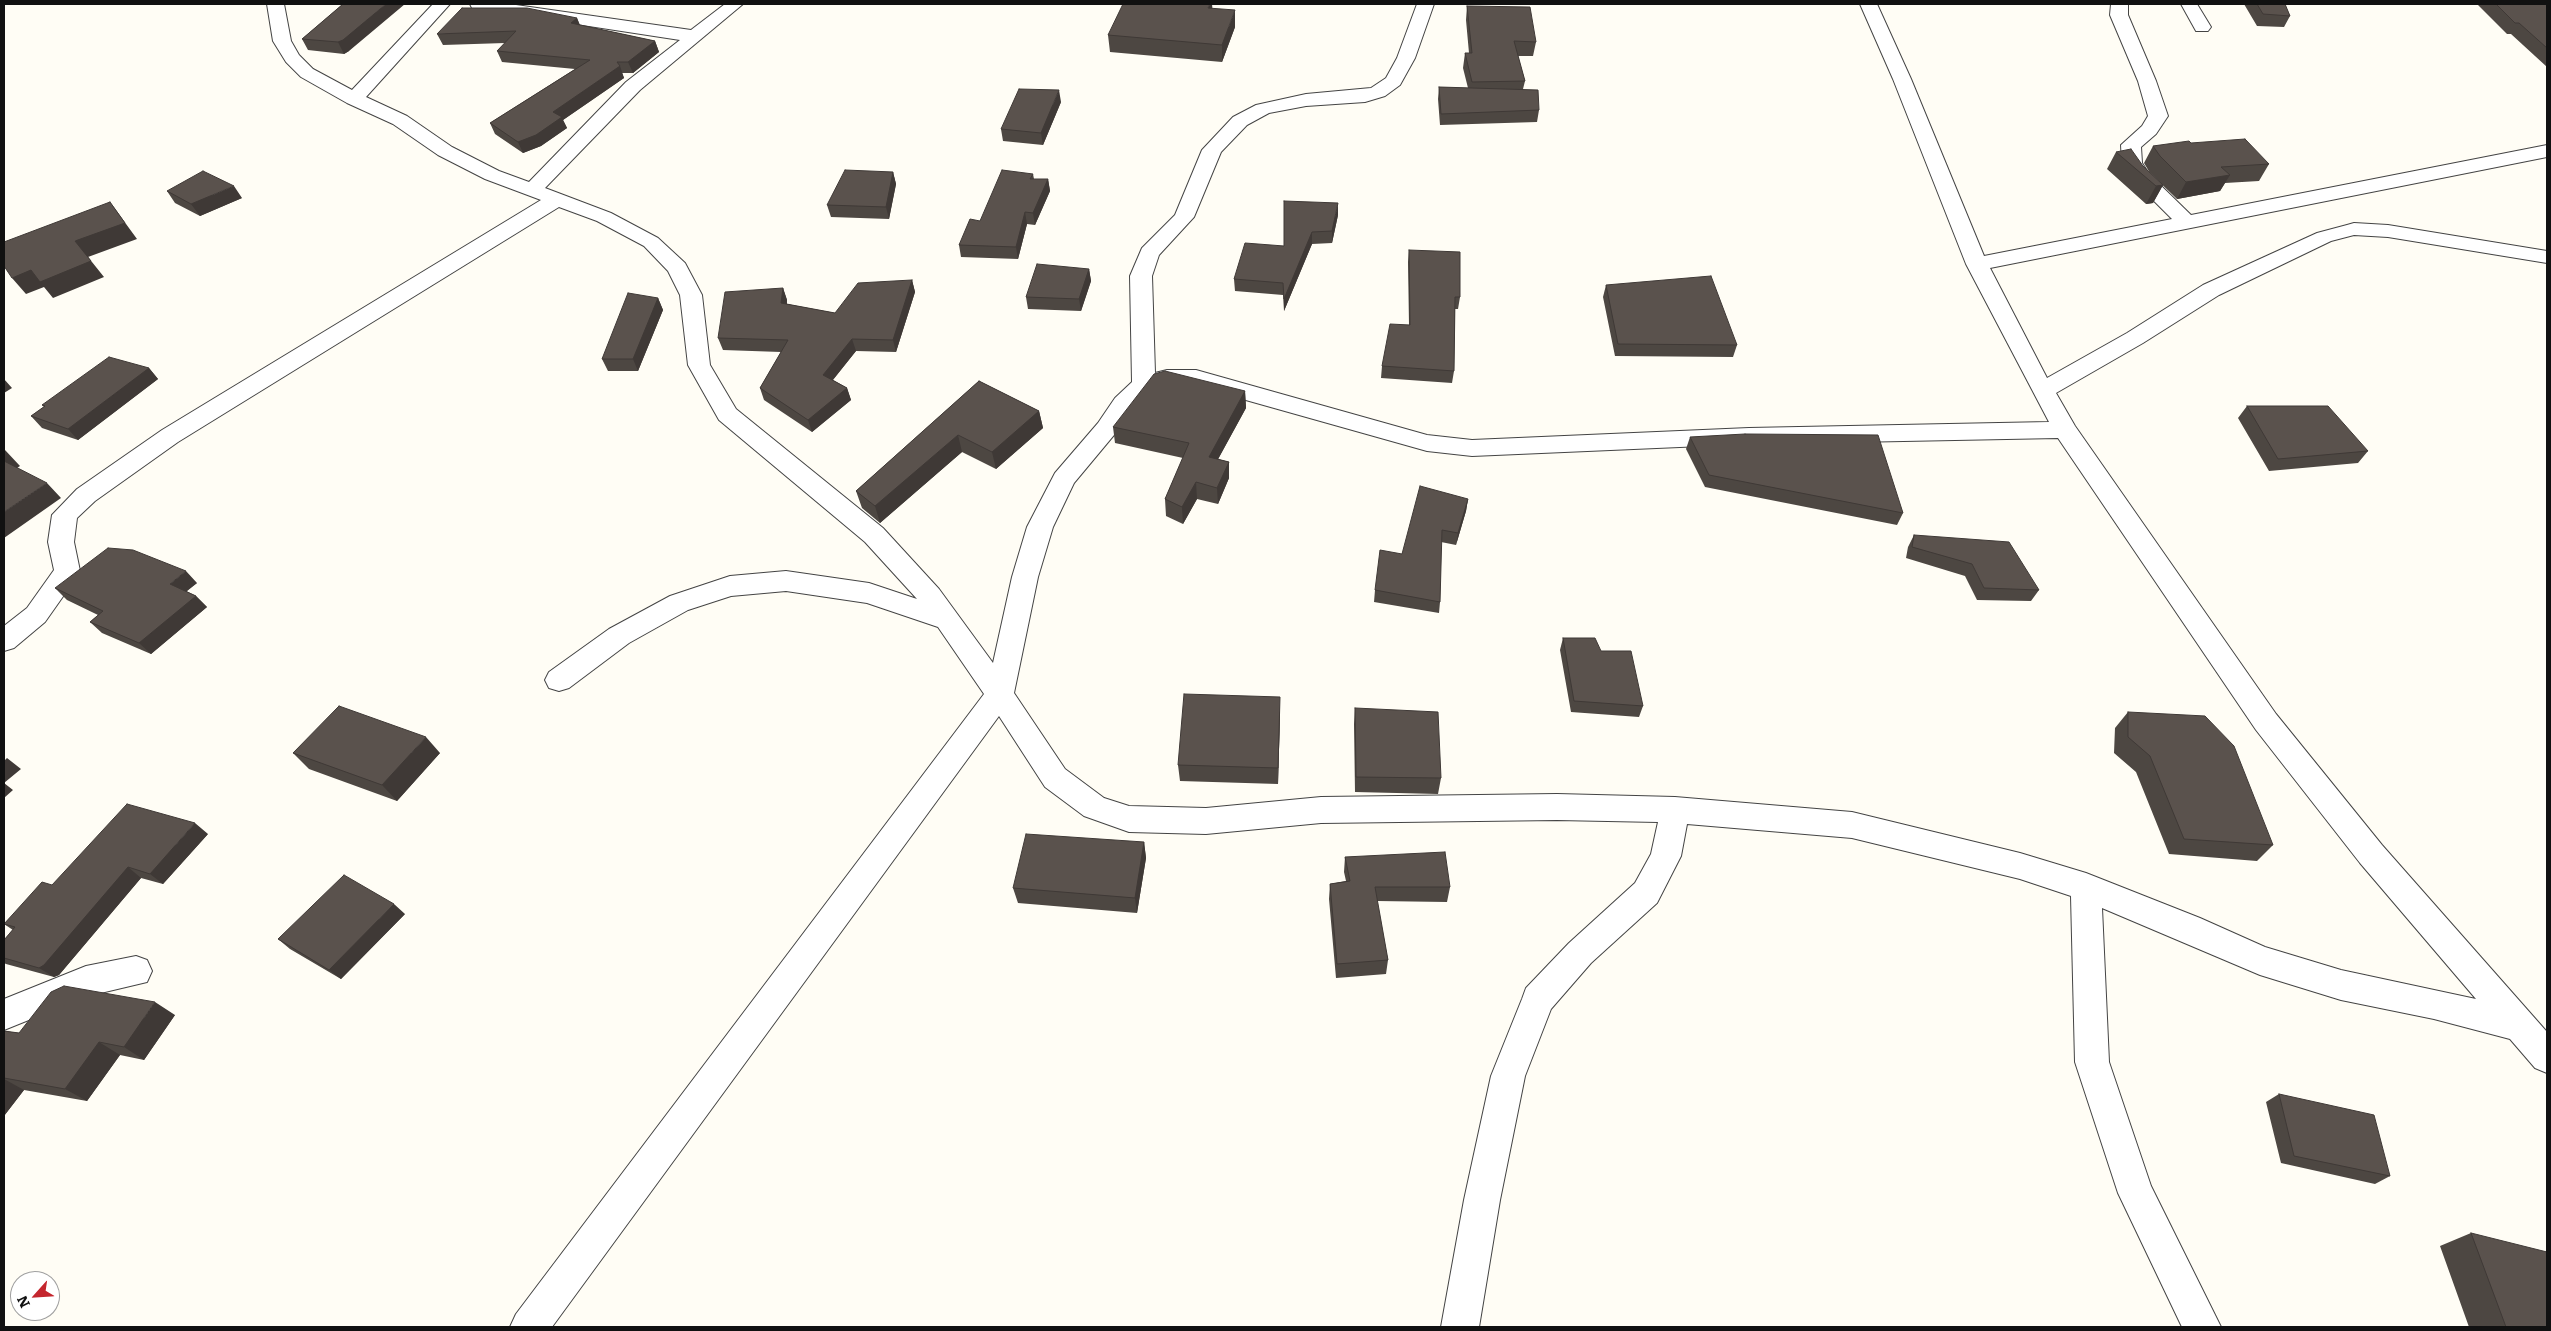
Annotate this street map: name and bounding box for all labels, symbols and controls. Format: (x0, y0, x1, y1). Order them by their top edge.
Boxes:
north arrow (10, 1271, 60, 1321)
text: N (11, 1292, 34, 1312)

